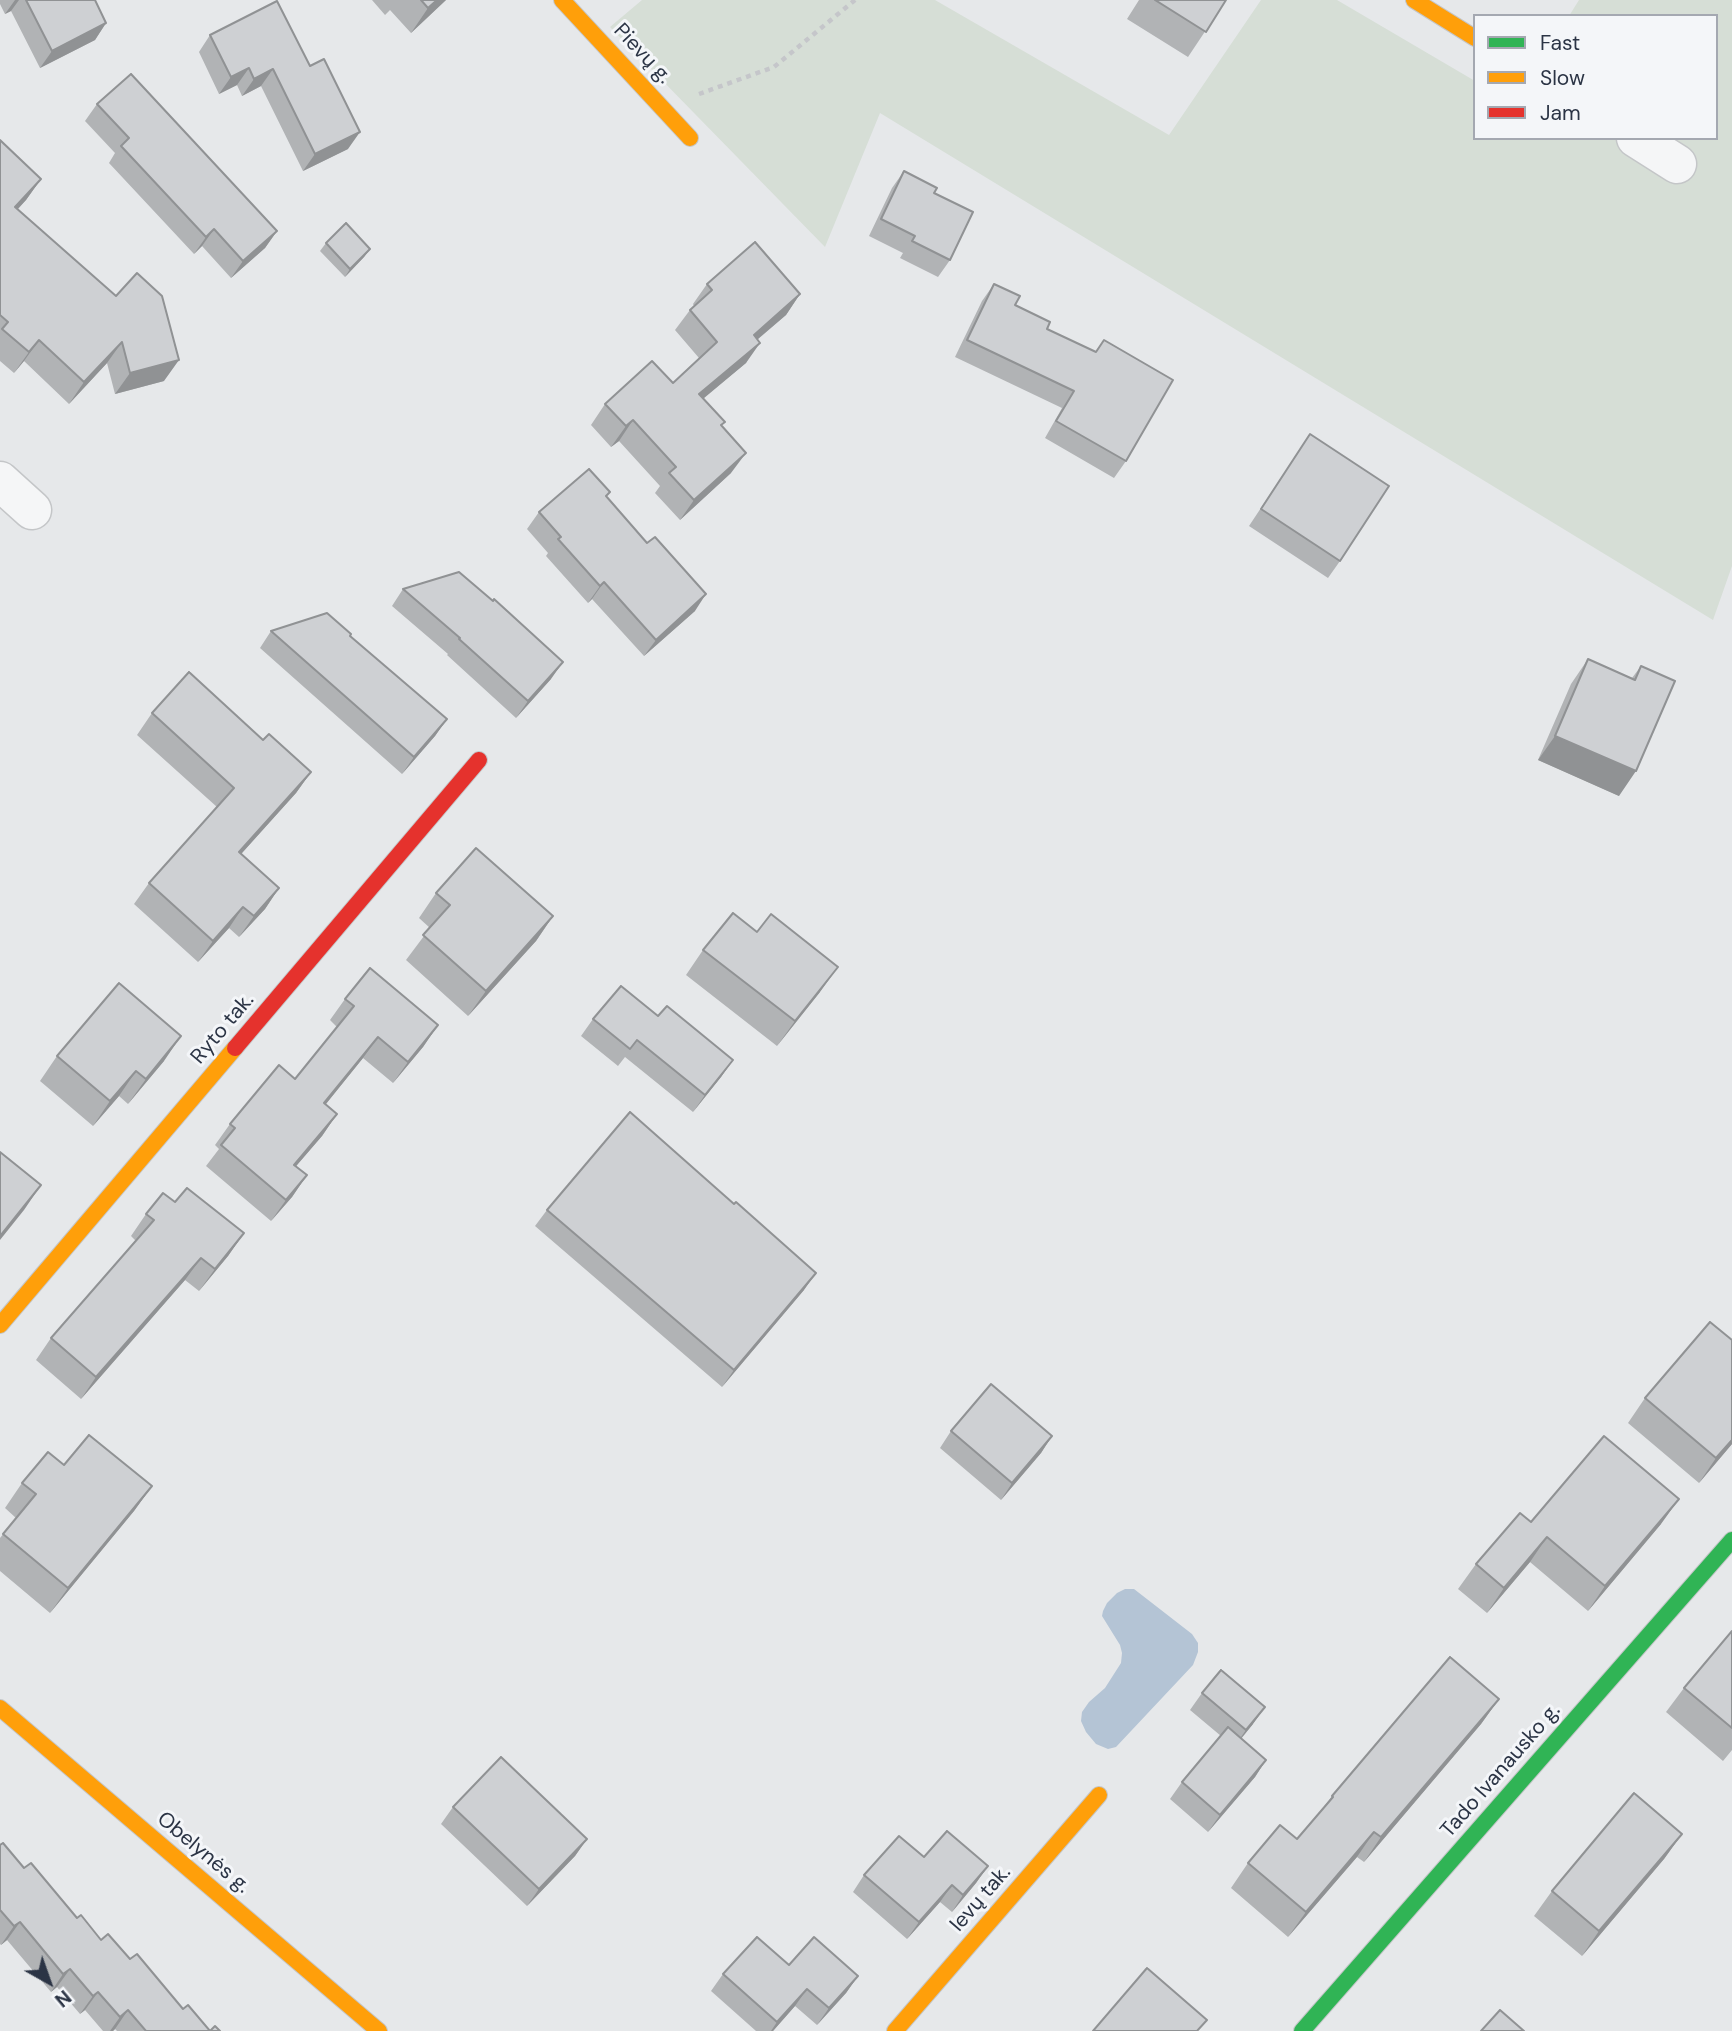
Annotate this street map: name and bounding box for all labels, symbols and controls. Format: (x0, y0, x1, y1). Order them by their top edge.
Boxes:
legend (1473, 14, 1718, 140)
street label: Pievų g. (608, 19, 676, 89)
text: Fast (1540, 29, 1580, 57)
text: Slow (1540, 64, 1585, 92)
text: Jam (1540, 99, 1581, 127)
street label: Ryto tak. (186, 989, 260, 1069)
street label: Tado Ivanausko g. (1436, 1699, 1566, 1843)
street label: Obelynės g. (151, 1807, 255, 1899)
street label: Ievų tak. (945, 1861, 1017, 1937)
north arrow (14, 1947, 84, 2017)
text: N (49, 1984, 76, 2012)

